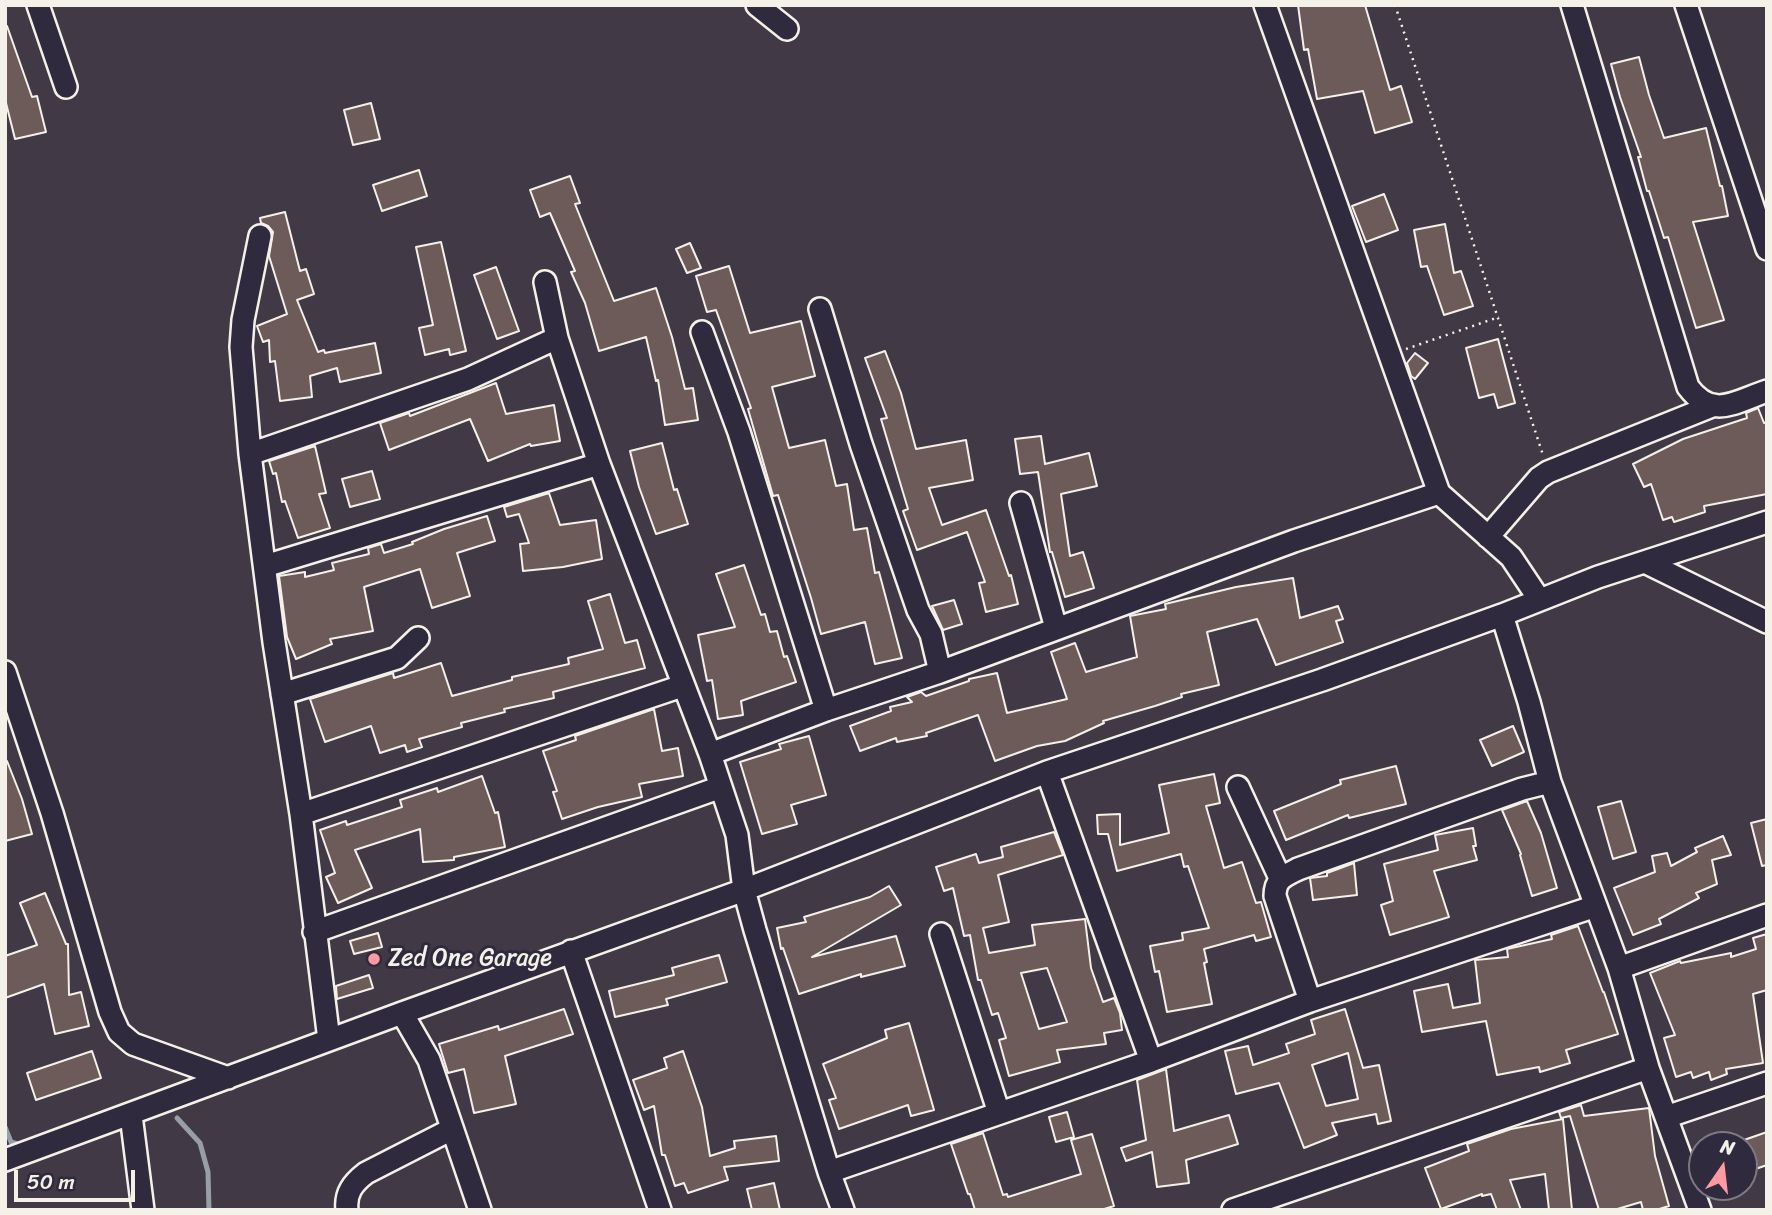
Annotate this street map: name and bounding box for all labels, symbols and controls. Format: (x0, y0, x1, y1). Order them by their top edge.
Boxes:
place label: Zed One Garage (388, 945, 552, 973)
marker: Zed One Garage (366, 951, 382, 967)
text: N (1717, 1129, 1738, 1165)
north arrow (1688, 1131, 1758, 1201)
scale bar (18, 1156, 138, 1200)
text: 50 m (27, 1163, 75, 1201)

